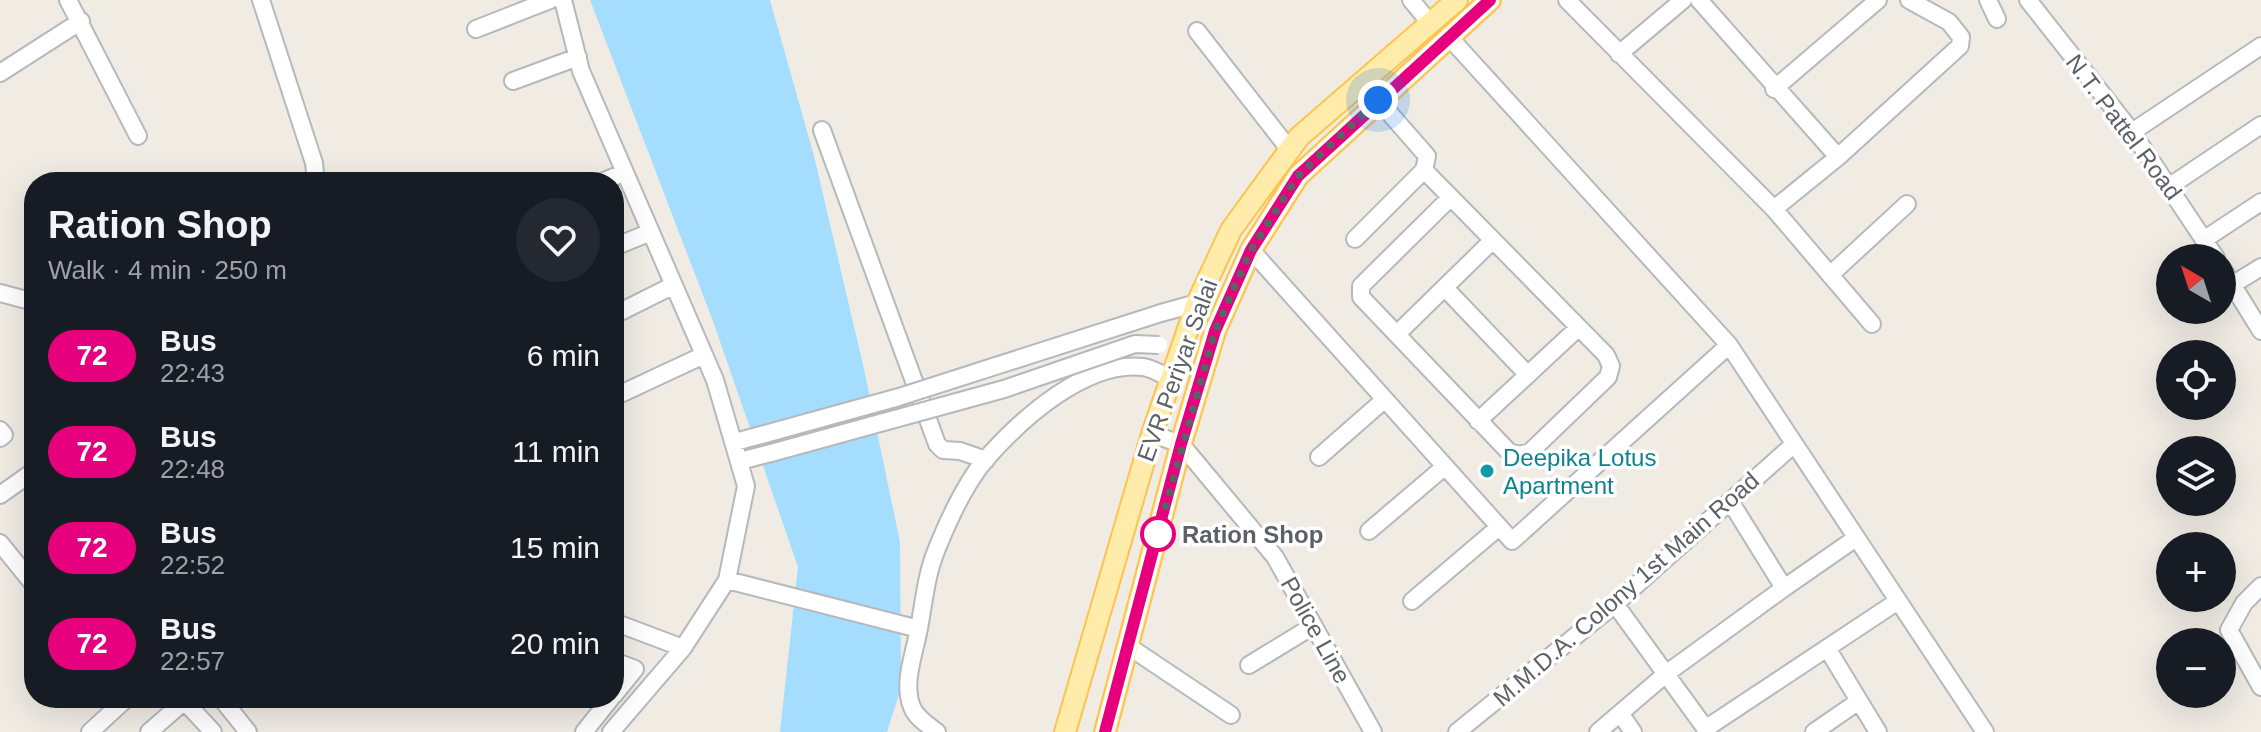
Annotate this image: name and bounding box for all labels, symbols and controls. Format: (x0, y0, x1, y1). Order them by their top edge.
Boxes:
street label: N.T. Pattel Road (2061, 49, 2187, 205)
your location (1358, 80, 1398, 120)
button: heart (516, 198, 600, 282)
text: Ration Shop (48, 204, 272, 246)
north arrow (2156, 244, 2236, 324)
map controls (2156, 244, 2236, 708)
text: Walk · 4 min · 250 m (48, 255, 287, 285)
street label: EVR Periyar Salai (1131, 275, 1223, 465)
text: Bus (160, 324, 217, 357)
text: 6 min (527, 339, 600, 372)
text: 72 (76, 340, 108, 371)
button: locate (2156, 340, 2236, 420)
text: 22:43 (160, 358, 225, 388)
text: Bus (160, 420, 217, 453)
text: 11 min (512, 435, 600, 468)
text: 72 (76, 436, 108, 467)
button: layers (2156, 436, 2236, 516)
place label: Deepika Lotus Apartment (1503, 444, 1656, 499)
text: 22:48 (160, 454, 225, 484)
marker: Deepika Lotus Apartment (1478, 462, 1496, 480)
street label: M.M.D.A. Colony 1st Main Road (1488, 466, 1764, 712)
text: Bus (160, 516, 217, 549)
marker: Ration Shop (1141, 517, 1175, 551)
place label: Ration Shop (1182, 521, 1323, 548)
text: 15 min (510, 531, 600, 564)
text: 72 (76, 532, 108, 563)
button: + (2156, 532, 2236, 612)
text: 22:52 (160, 550, 225, 580)
street label: Police Line (1276, 572, 1356, 688)
text: Bus (160, 612, 217, 645)
text: 20 min (510, 627, 600, 660)
text: 72 (76, 628, 108, 659)
button: − (2156, 628, 2236, 708)
text: 22:57 (160, 646, 225, 676)

